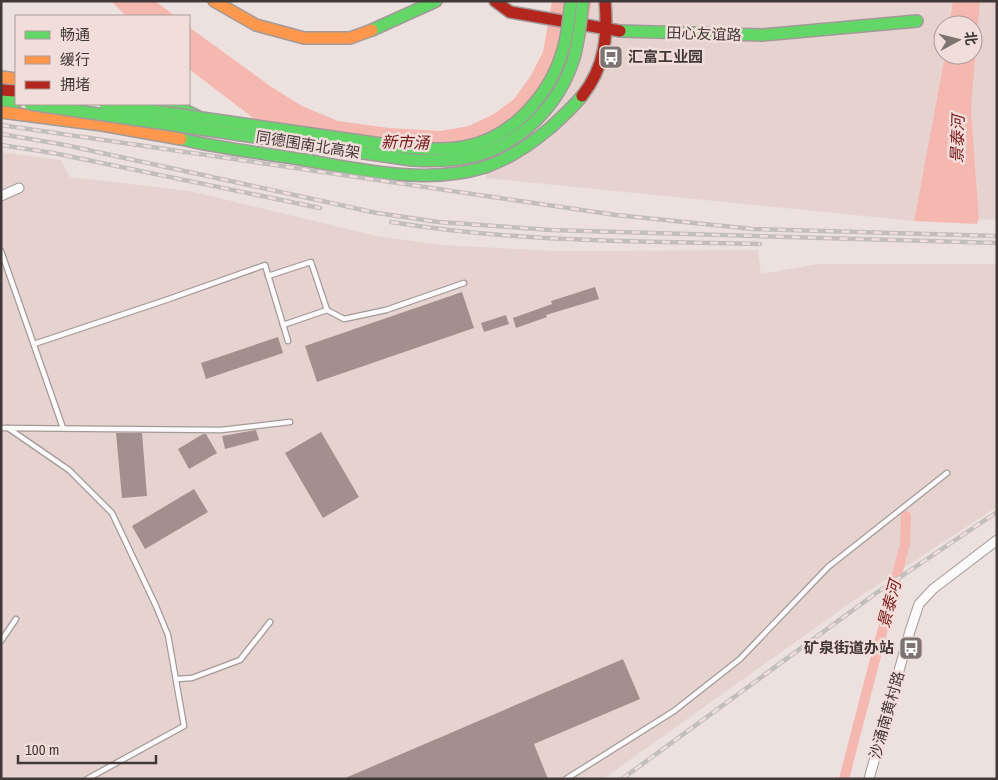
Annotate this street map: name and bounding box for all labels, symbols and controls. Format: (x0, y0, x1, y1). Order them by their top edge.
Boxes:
legend (15, 15, 190, 105)
north arrow (933, 15, 983, 65)
street label: 田心友谊路 (666, 22, 742, 45)
text: 畅通 (60, 24, 90, 45)
text: 北 (961, 30, 981, 46)
bus stop icon: 汇富工业园 (598, 44, 624, 70)
place label: 汇富工业园 (628, 46, 703, 67)
text: 缓行 (60, 49, 90, 70)
text: 拥堵 (60, 74, 90, 95)
water label: 景泰河 (945, 112, 969, 163)
street label: 同德围南北高架 (255, 126, 362, 163)
water label: 新市涌 (381, 131, 431, 153)
water label: 景泰河 (872, 575, 907, 630)
bus stop icon: 矿泉街道办站 (898, 635, 924, 661)
place label: 矿泉街道办站 (804, 637, 894, 658)
street label: 沙涌南黄村路 (864, 669, 909, 761)
scale bar (18, 732, 155, 764)
text: 100 m (25, 739, 59, 760)

